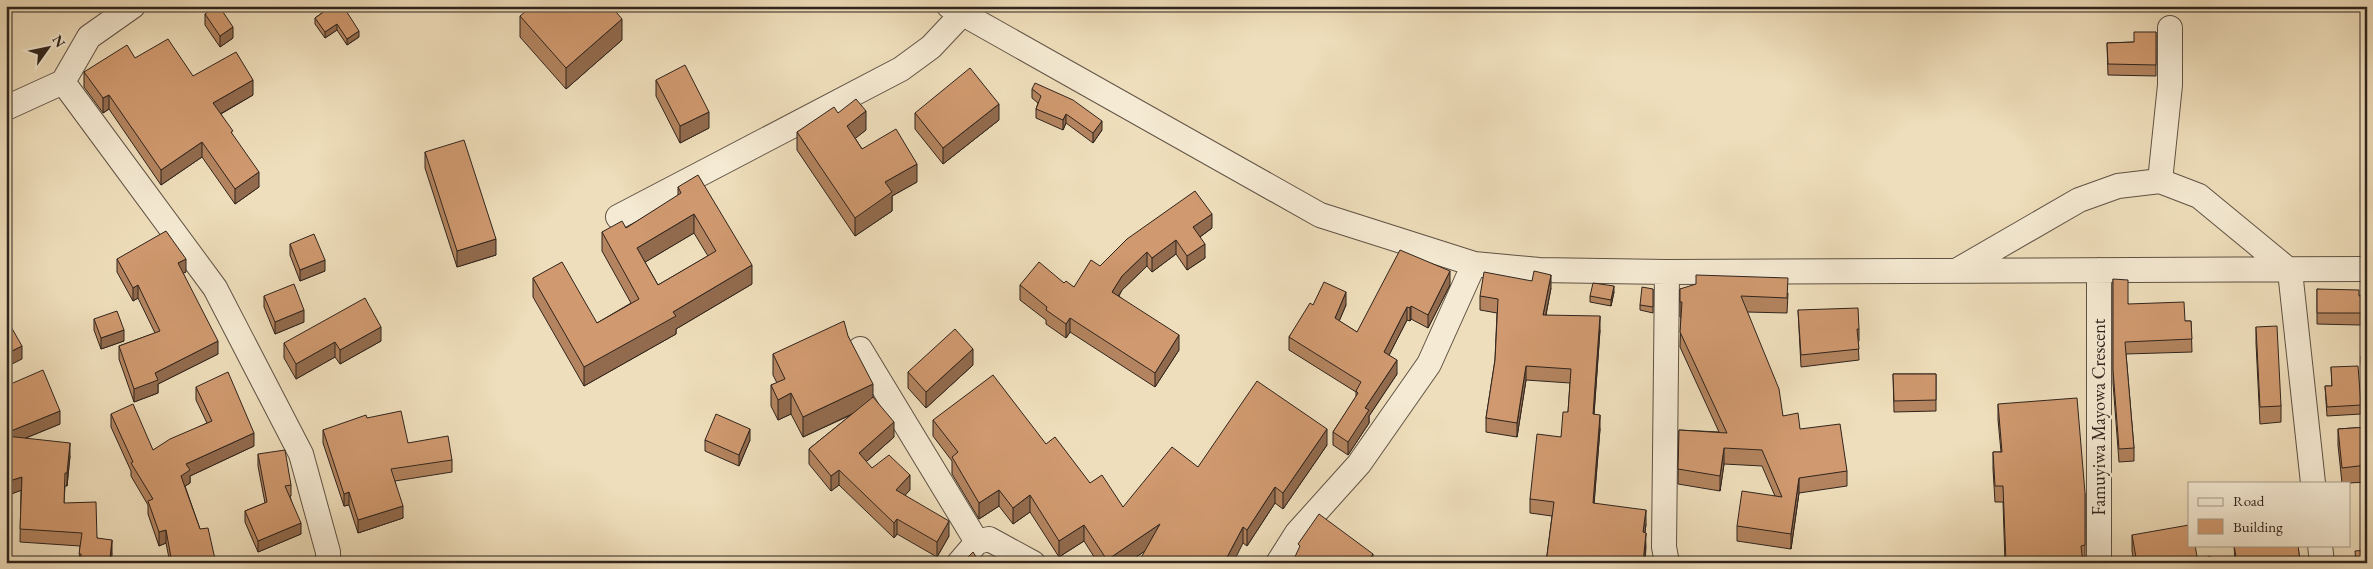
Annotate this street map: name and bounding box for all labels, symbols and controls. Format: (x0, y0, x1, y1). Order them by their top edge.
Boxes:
north arrow (22, 22, 72, 72)
text: N (48, 31, 70, 51)
street label: Famuyiwa Mayowa Crescent (2087, 318, 2110, 516)
legend (2188, 482, 2350, 546)
text: Road (2233, 491, 2265, 510)
text: Building (2233, 517, 2283, 536)

